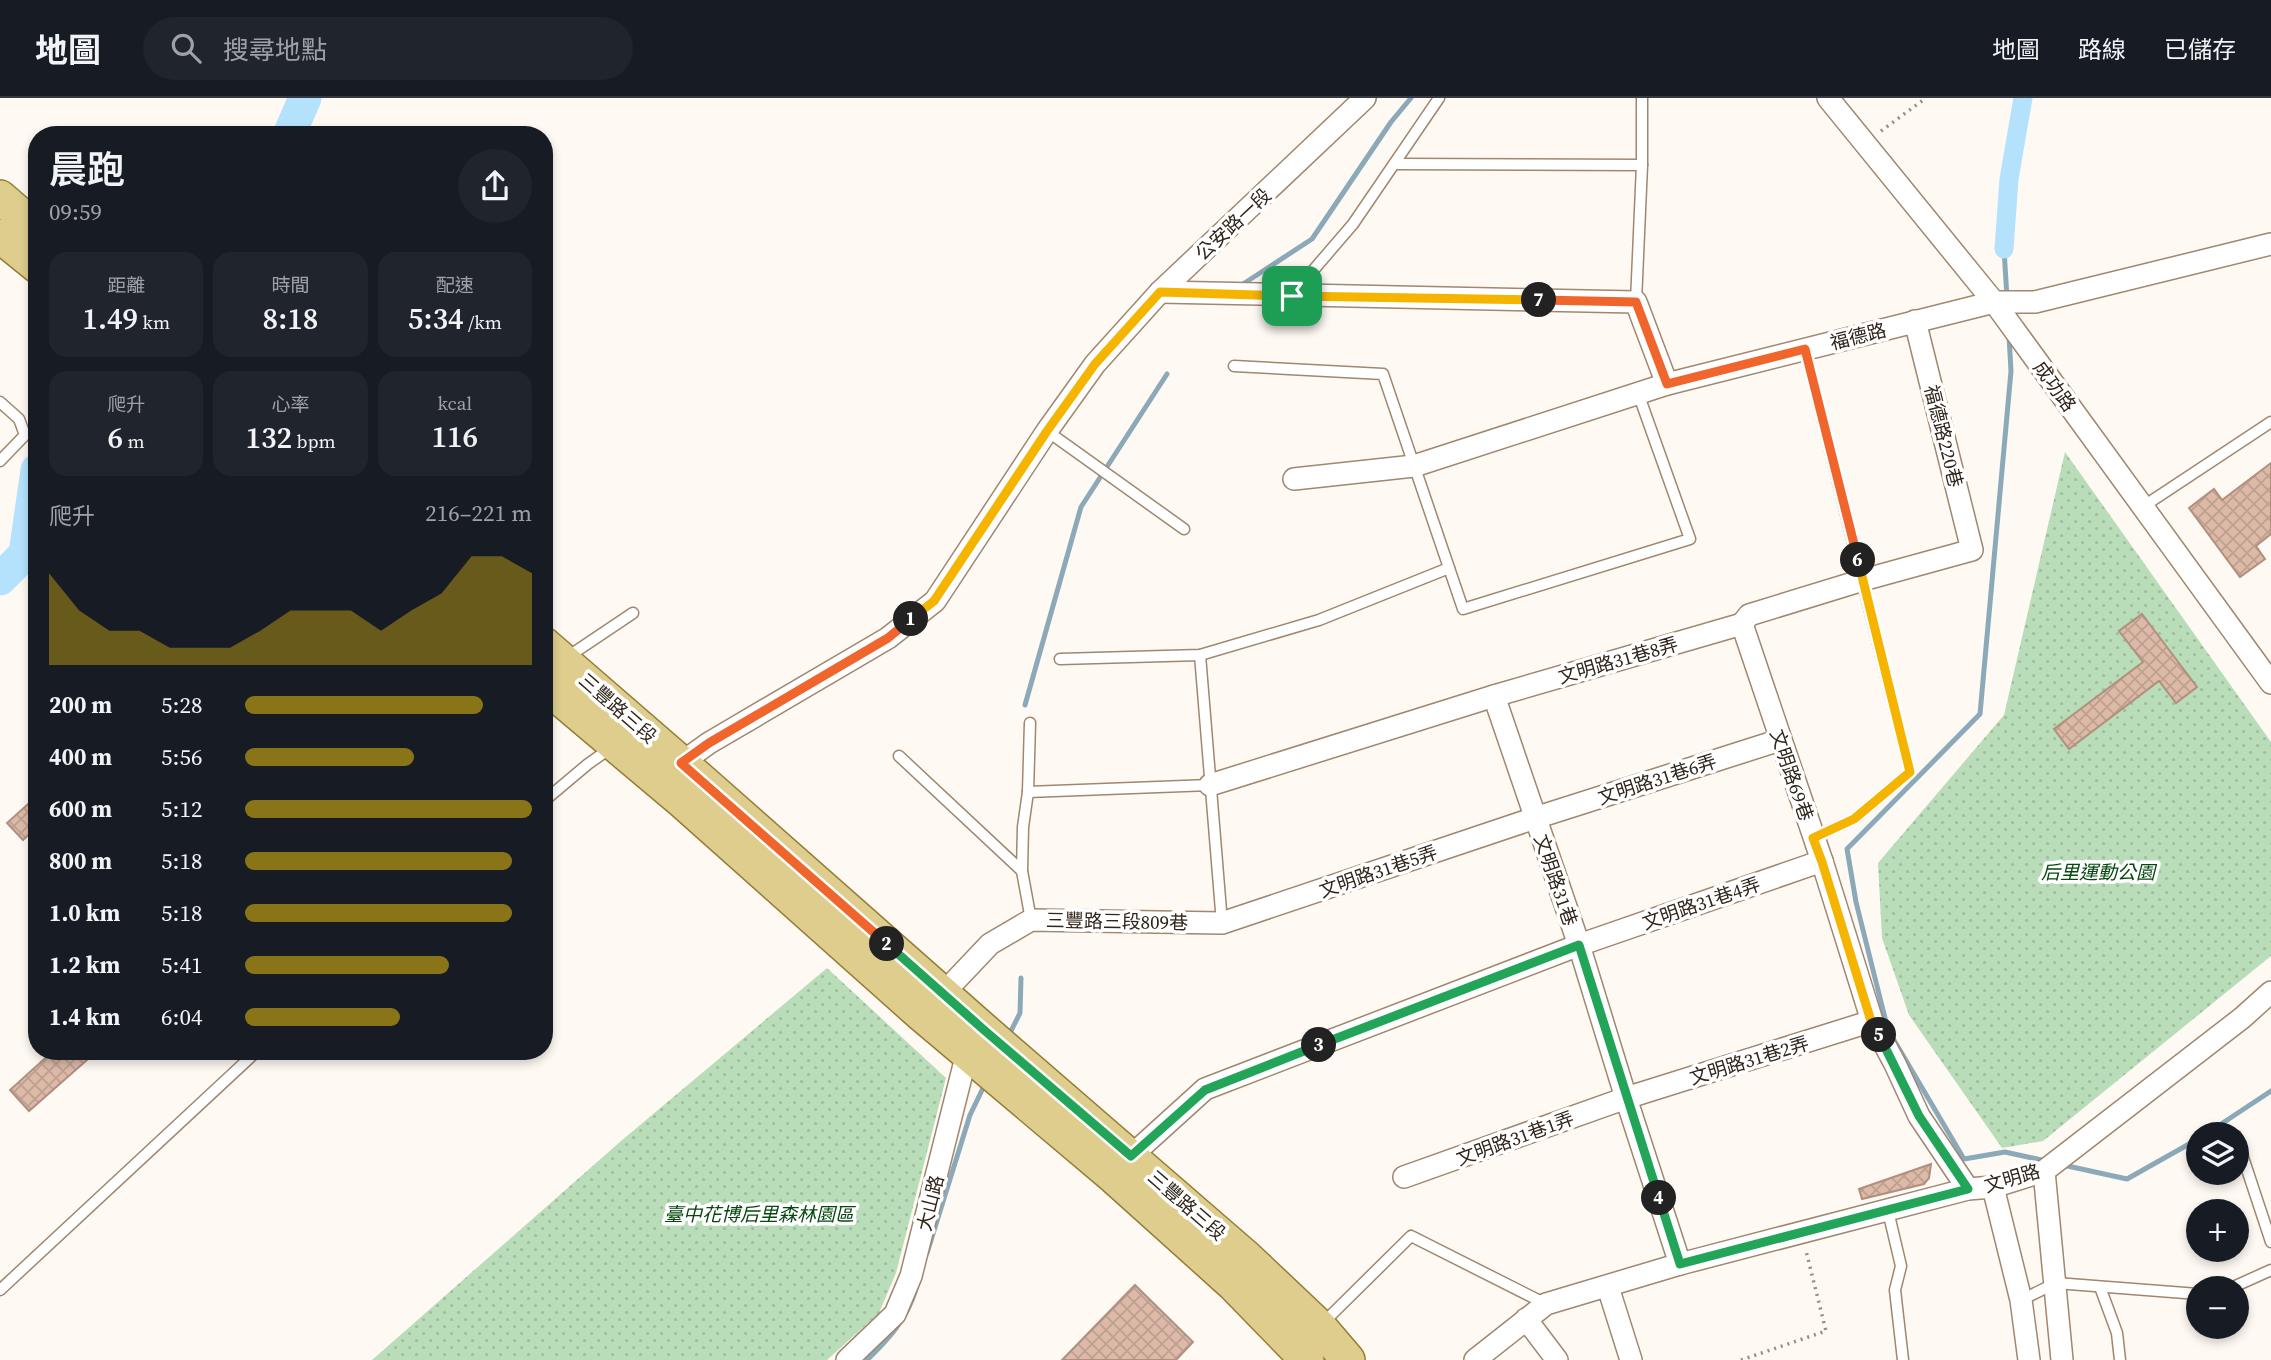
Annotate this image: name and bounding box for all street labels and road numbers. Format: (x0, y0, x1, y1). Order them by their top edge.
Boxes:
street label: 公安路一段 (1189, 182, 1277, 266)
street label: 福德路 (1827, 316, 1889, 356)
street label: 成功路 (2028, 355, 2082, 417)
street label: 福德路220巷 (1919, 382, 1969, 490)
street label: 文明路31巷8弄 (1555, 630, 1681, 690)
street label: 三豐路三段 (574, 667, 662, 749)
street label: 文明路69巷 (1764, 726, 1820, 824)
street label: 文明路31巷6弄 (1594, 748, 1720, 810)
street label: 文明路31巷 (1528, 831, 1584, 929)
street label: 文明路31巷5弄 (1315, 839, 1441, 903)
street label: 文明路31巷4弄 (1638, 871, 1764, 935)
street label: 三豐路三段809巷 (1046, 907, 1188, 935)
street label: 文明路31巷2弄 (1686, 1030, 1812, 1090)
street label: 文明路31巷1弄 (1453, 1105, 1577, 1171)
street label: 文明路 (1981, 1158, 2043, 1198)
street label: 三豐路三段 (1143, 1164, 1231, 1246)
street label: 大山路 (910, 1172, 950, 1234)

